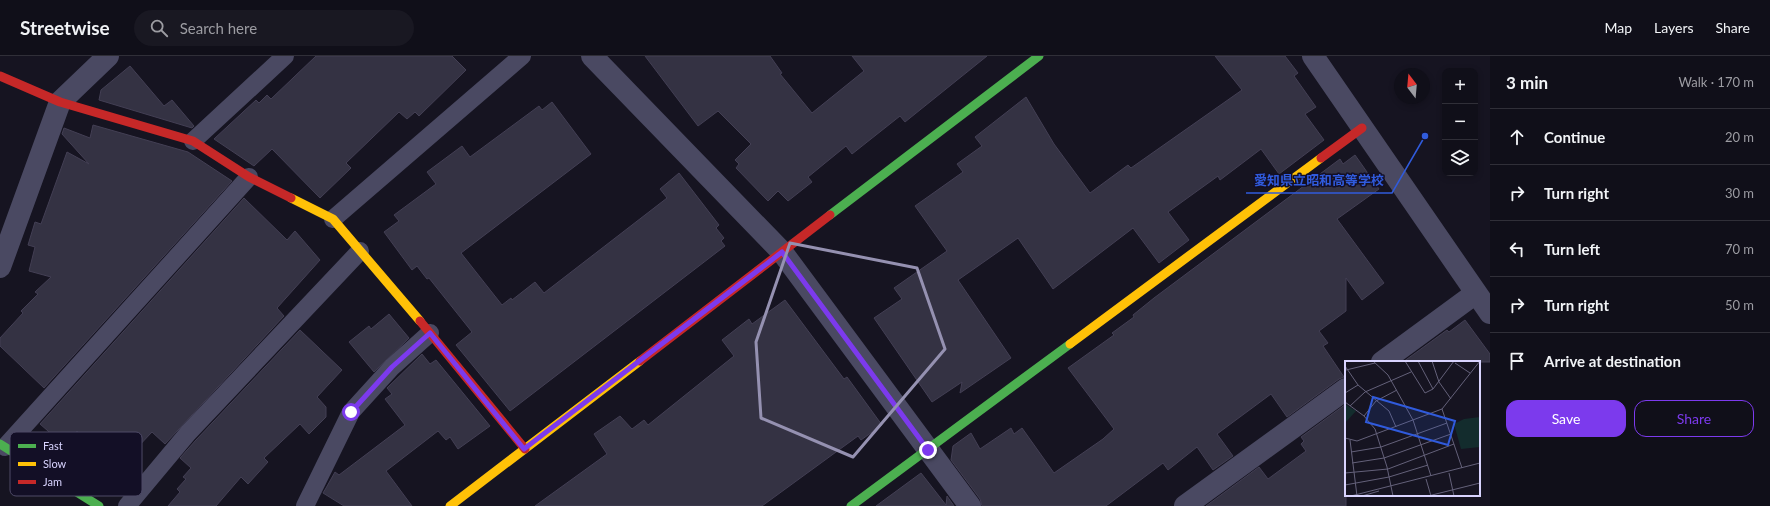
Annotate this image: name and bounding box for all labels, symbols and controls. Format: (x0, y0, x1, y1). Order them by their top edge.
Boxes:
search box (134, 10, 414, 46)
text: Streetwise (20, 16, 110, 39)
icon: search (148, 17, 170, 39)
text: Search here (180, 19, 257, 37)
text: Map (1604, 19, 1632, 36)
text: Layers (1654, 19, 1694, 36)
text: Share (1716, 19, 1750, 36)
north arrow (1394, 68, 1430, 104)
map controls (1442, 68, 1478, 176)
button: + (1442, 68, 1478, 104)
text: 3 min (1506, 72, 1548, 93)
text: Walk · 170 m (1678, 74, 1754, 90)
button: − (1442, 104, 1478, 140)
icon: ahead (1506, 126, 1528, 148)
text: Continue (1544, 128, 1605, 146)
text: 20 m (1725, 129, 1754, 145)
button: layers (1442, 140, 1478, 176)
callout: 愛知県立昭和高等学校 (1246, 168, 1392, 193)
text: 愛知県立昭和高等学校 (1254, 172, 1384, 188)
icon: right (1506, 182, 1528, 204)
text: Turn right (1544, 184, 1609, 202)
text: 30 m (1725, 185, 1754, 201)
icon: left (1506, 238, 1528, 260)
text: Turn left (1544, 240, 1600, 258)
text: 70 m (1725, 241, 1754, 257)
icon: right (1506, 294, 1528, 316)
text: Turn right (1544, 296, 1609, 314)
text: 50 m (1725, 297, 1754, 313)
icon: arrive (1506, 350, 1528, 372)
text: Arrive at destination (1544, 352, 1681, 370)
inset map (1345, 361, 1480, 496)
button: Save (1506, 400, 1626, 437)
button: Share (1634, 400, 1754, 437)
route start (342, 403, 360, 421)
legend (10, 432, 142, 496)
text: Fast (43, 439, 63, 452)
route end (919, 441, 937, 459)
text: Slow (43, 457, 67, 470)
text: Jam (43, 475, 62, 488)

